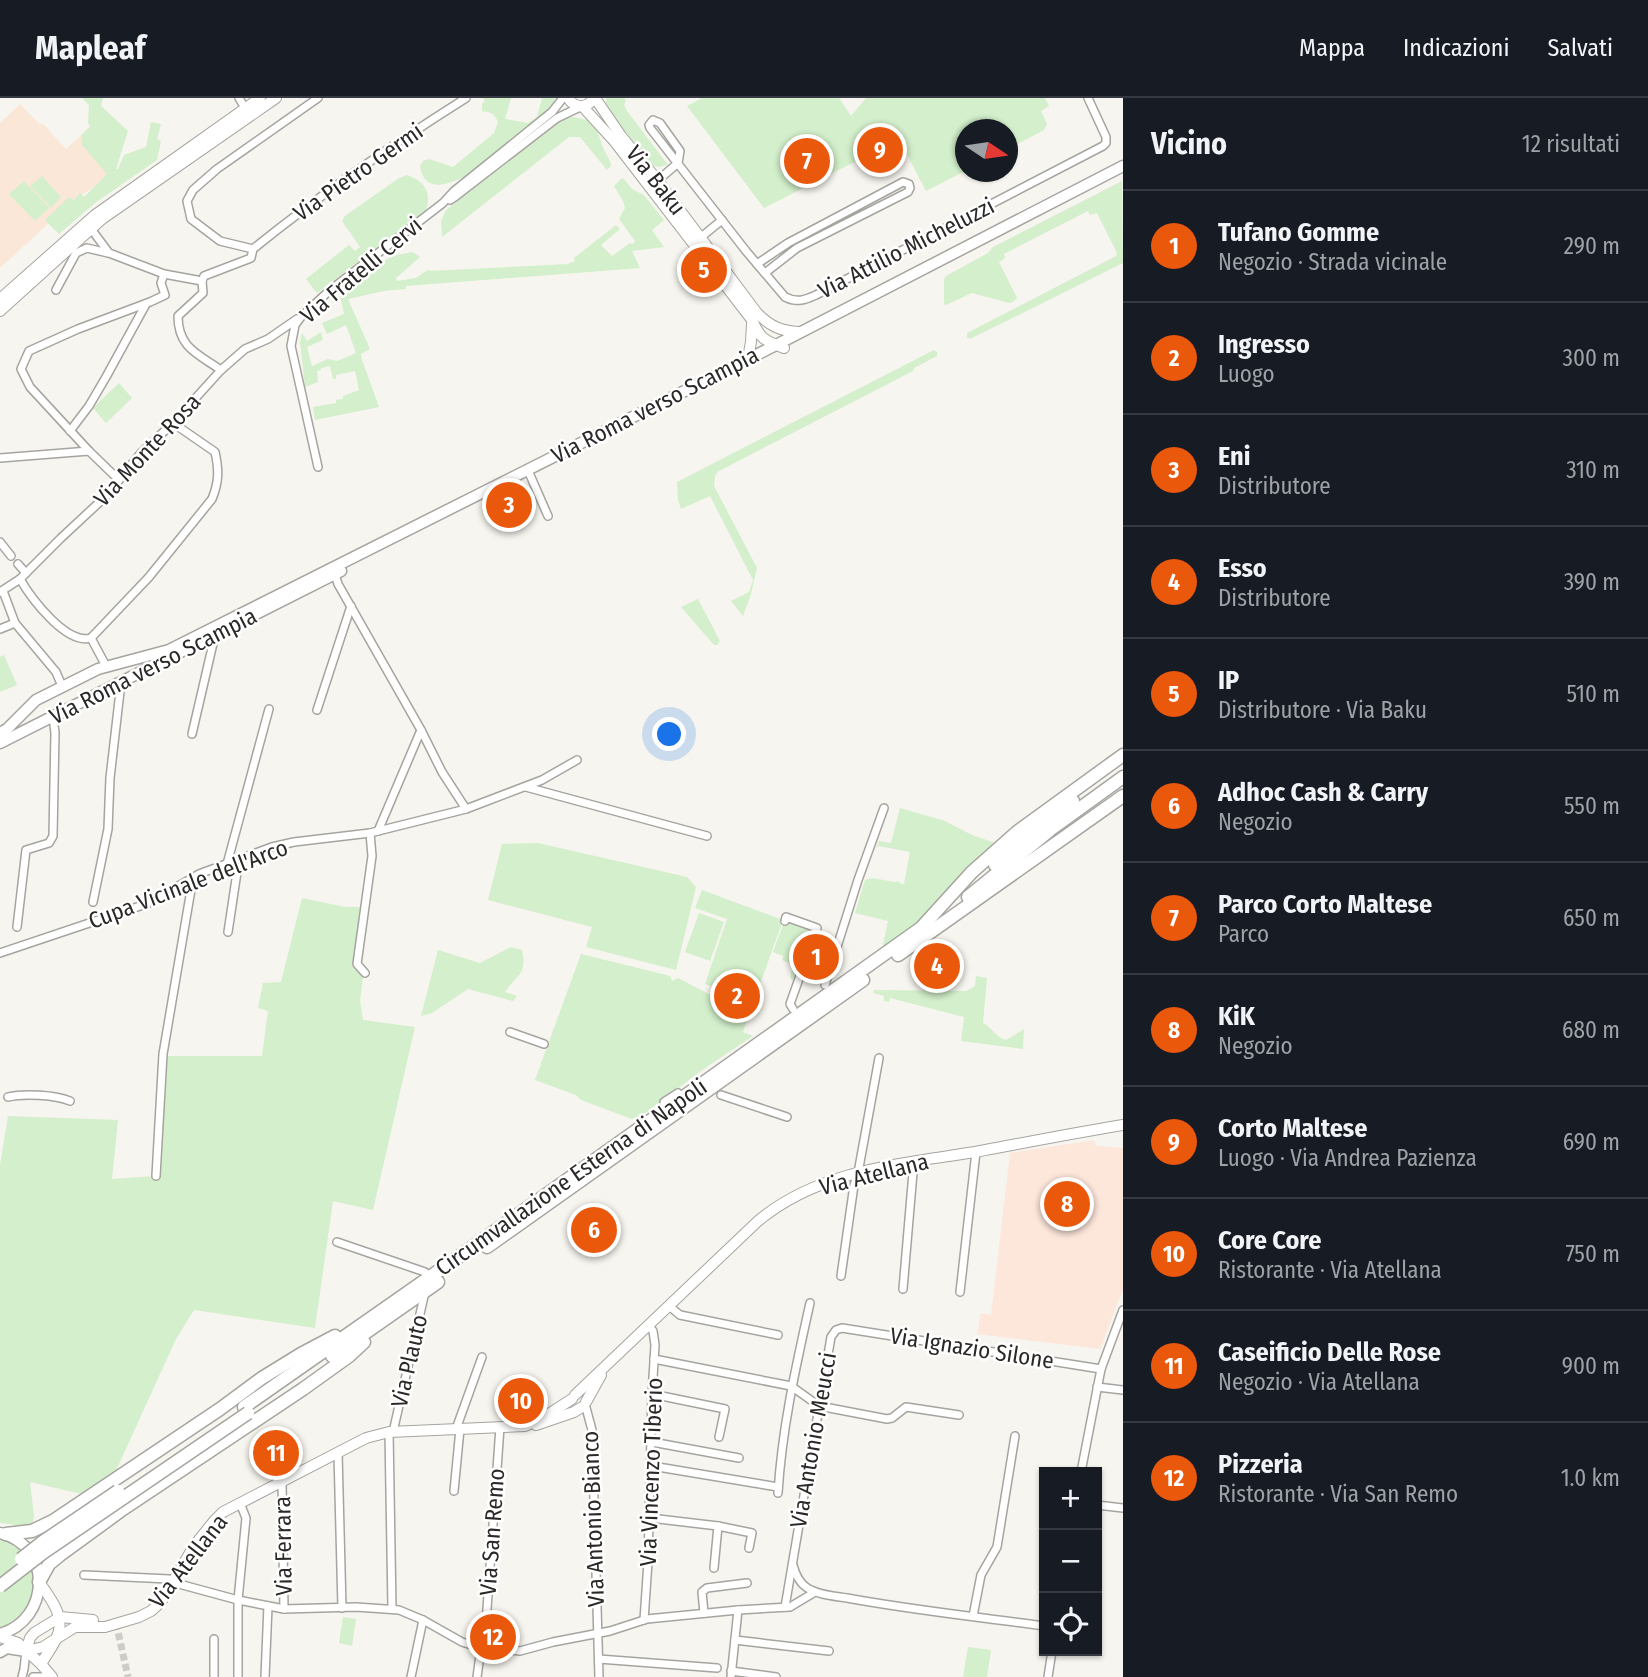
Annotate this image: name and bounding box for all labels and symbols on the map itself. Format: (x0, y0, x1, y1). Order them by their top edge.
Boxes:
street label: Via Pietro Germi (288, 117, 428, 227)
north arrow (955, 119, 1018, 182)
pin: 9 (857, 124, 903, 176)
pin: 7 (784, 135, 830, 187)
street label: Via Baku (620, 140, 692, 220)
street label: Via Attilio Micheluzzi (813, 191, 999, 305)
street label: Via Fratelli Cervi (294, 211, 428, 329)
pin: 5 (681, 244, 727, 296)
street label: Via Roma verso Scampia (547, 341, 763, 469)
street label: Via Monte Rosa (88, 388, 206, 512)
pin: 3 (486, 479, 532, 531)
street label: Via Roma verso Scampia (45, 602, 261, 730)
your location (652, 717, 686, 751)
street label: Cupa Vicinale dell'Arco (84, 833, 292, 935)
pin: 1 (793, 931, 839, 983)
pin: 4 (914, 940, 960, 992)
pin: 2 (714, 970, 760, 1022)
street label: Circumvallazione Esterna di Napoli (430, 1072, 712, 1282)
street label: Via Atellana (817, 1147, 931, 1201)
pin: 8 (1044, 1178, 1090, 1230)
pin: 6 (571, 1204, 617, 1256)
street label: Via Plauto (385, 1312, 433, 1410)
street label: Via Ignazio Silone (888, 1321, 1056, 1375)
street label: Via Antonio Meucci (784, 1350, 842, 1530)
pin: 10 (498, 1375, 544, 1427)
street label: Via Vincenzo Tiberio (634, 1377, 668, 1567)
pin: 11 (253, 1427, 299, 1479)
street label: Via Antonio Bianco (576, 1430, 610, 1608)
street label: Via San Remo (474, 1467, 510, 1597)
street label: Via Ferrara (268, 1496, 298, 1596)
street label: Via Atellana (143, 1508, 233, 1614)
pin: 12 (470, 1611, 516, 1663)

